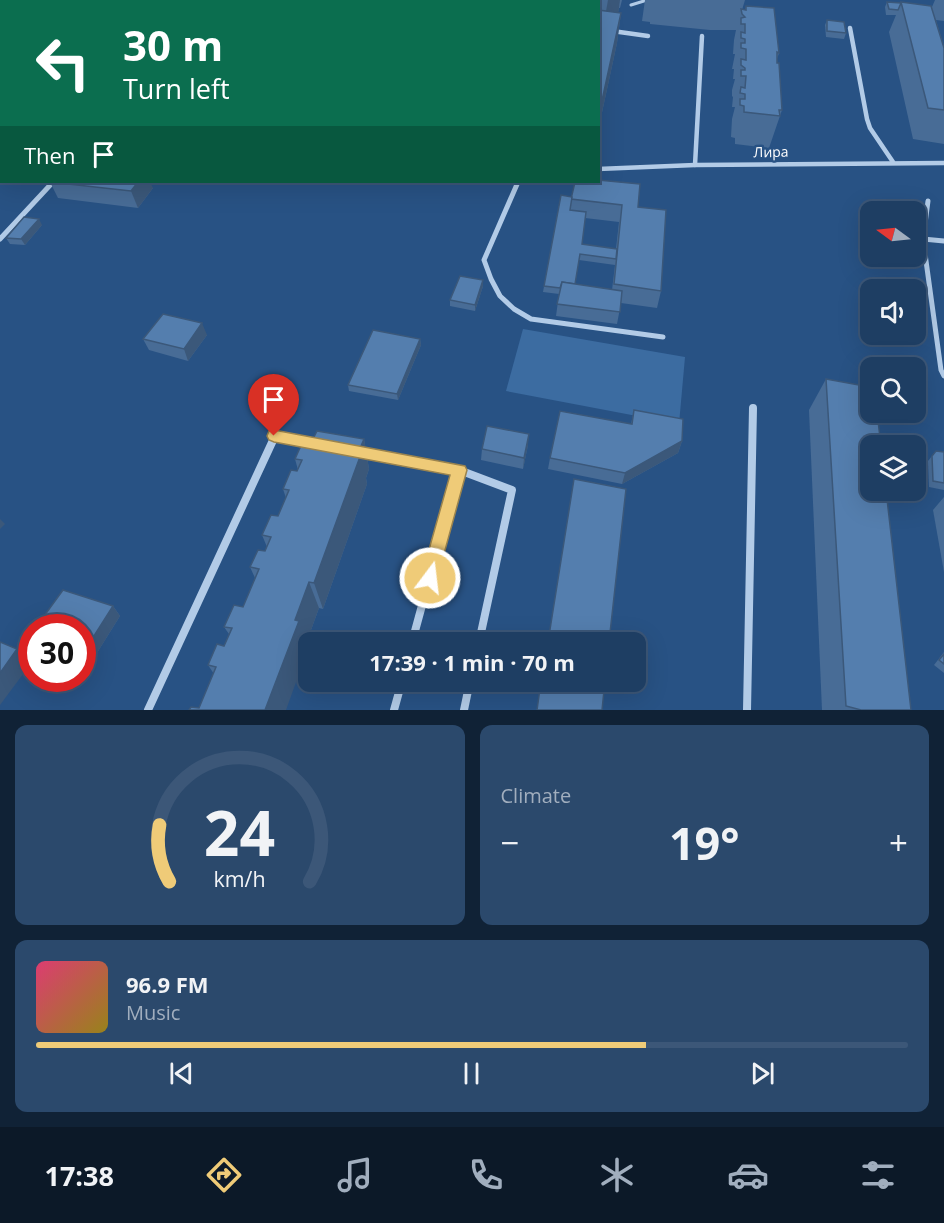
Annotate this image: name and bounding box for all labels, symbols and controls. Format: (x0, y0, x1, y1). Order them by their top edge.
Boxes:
text: 30 m (123, 16, 223, 73)
icon: left (24, 24, 102, 102)
text: Turn left (123, 70, 230, 107)
icon: arrive (87, 138, 120, 171)
text: Then (24, 140, 75, 170)
street label: Лира (753, 142, 789, 161)
north arrow (860, 201, 926, 267)
map controls (860, 201, 926, 501)
button: sound (860, 279, 926, 345)
button: search (860, 357, 926, 423)
pin (248, 374, 299, 436)
icon: arrive (257, 383, 290, 416)
button: layers (860, 435, 926, 501)
position arrow (398, 546, 462, 610)
speed limit sign: 30 (18, 614, 96, 692)
text: 17:39 · 1 min · 70 m (369, 647, 575, 677)
text: Climate (501, 782, 571, 809)
text: 24 (204, 789, 275, 874)
text: 19° (669, 812, 740, 873)
text: − (501, 820, 519, 865)
text: + (889, 820, 908, 865)
text: km/h (214, 864, 266, 893)
text: 96.9 FM (126, 969, 209, 999)
text: Music (126, 999, 180, 1026)
icon: previous (165, 1057, 198, 1090)
icon: pause (455, 1057, 488, 1090)
icon: next (746, 1057, 779, 1090)
icon: directions (203, 1154, 245, 1196)
icon: music (334, 1154, 376, 1196)
icon: phone (465, 1154, 507, 1196)
icon: climate (596, 1154, 638, 1196)
icon: car (727, 1154, 769, 1196)
icon: filters (857, 1154, 899, 1196)
text: 17:38 (44, 1157, 114, 1194)

